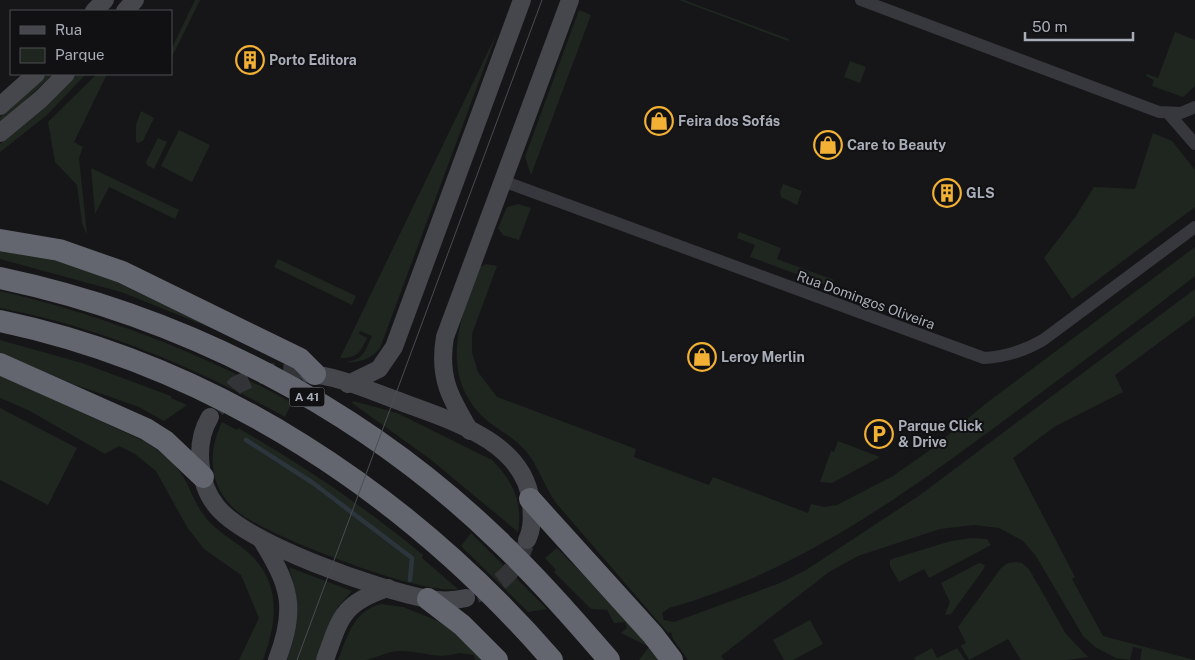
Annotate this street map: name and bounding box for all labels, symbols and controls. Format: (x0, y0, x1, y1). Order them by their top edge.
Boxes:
legend (10, 10, 172, 75)
scale bar (1025, 10, 1132, 42)
text: 50 m (1032, 18, 1067, 35)
text: Rua (55, 21, 82, 38)
building icon: Porto Editora (235, 45, 265, 75)
text: Parque (55, 46, 105, 63)
place label: Porto Editora (269, 52, 357, 68)
shop icon: Feira dos Sofás (644, 106, 674, 136)
place label: Feira dos Sofás (678, 113, 780, 129)
shop icon: Care to Beauty (813, 130, 843, 160)
place label: Care to Beauty (847, 137, 946, 153)
building icon: GLS (932, 178, 962, 208)
place label: GLS (966, 185, 995, 201)
street label: Rua Domingos Oliveira (795, 268, 937, 332)
shop icon: Leroy Merlin (687, 342, 717, 372)
place label: Leroy Merlin (721, 349, 805, 365)
road number: A 41 (290, 388, 324, 407)
place label: Parque Click & Drive (898, 418, 983, 450)
parking icon: Parque Click & Drive (864, 419, 894, 449)

